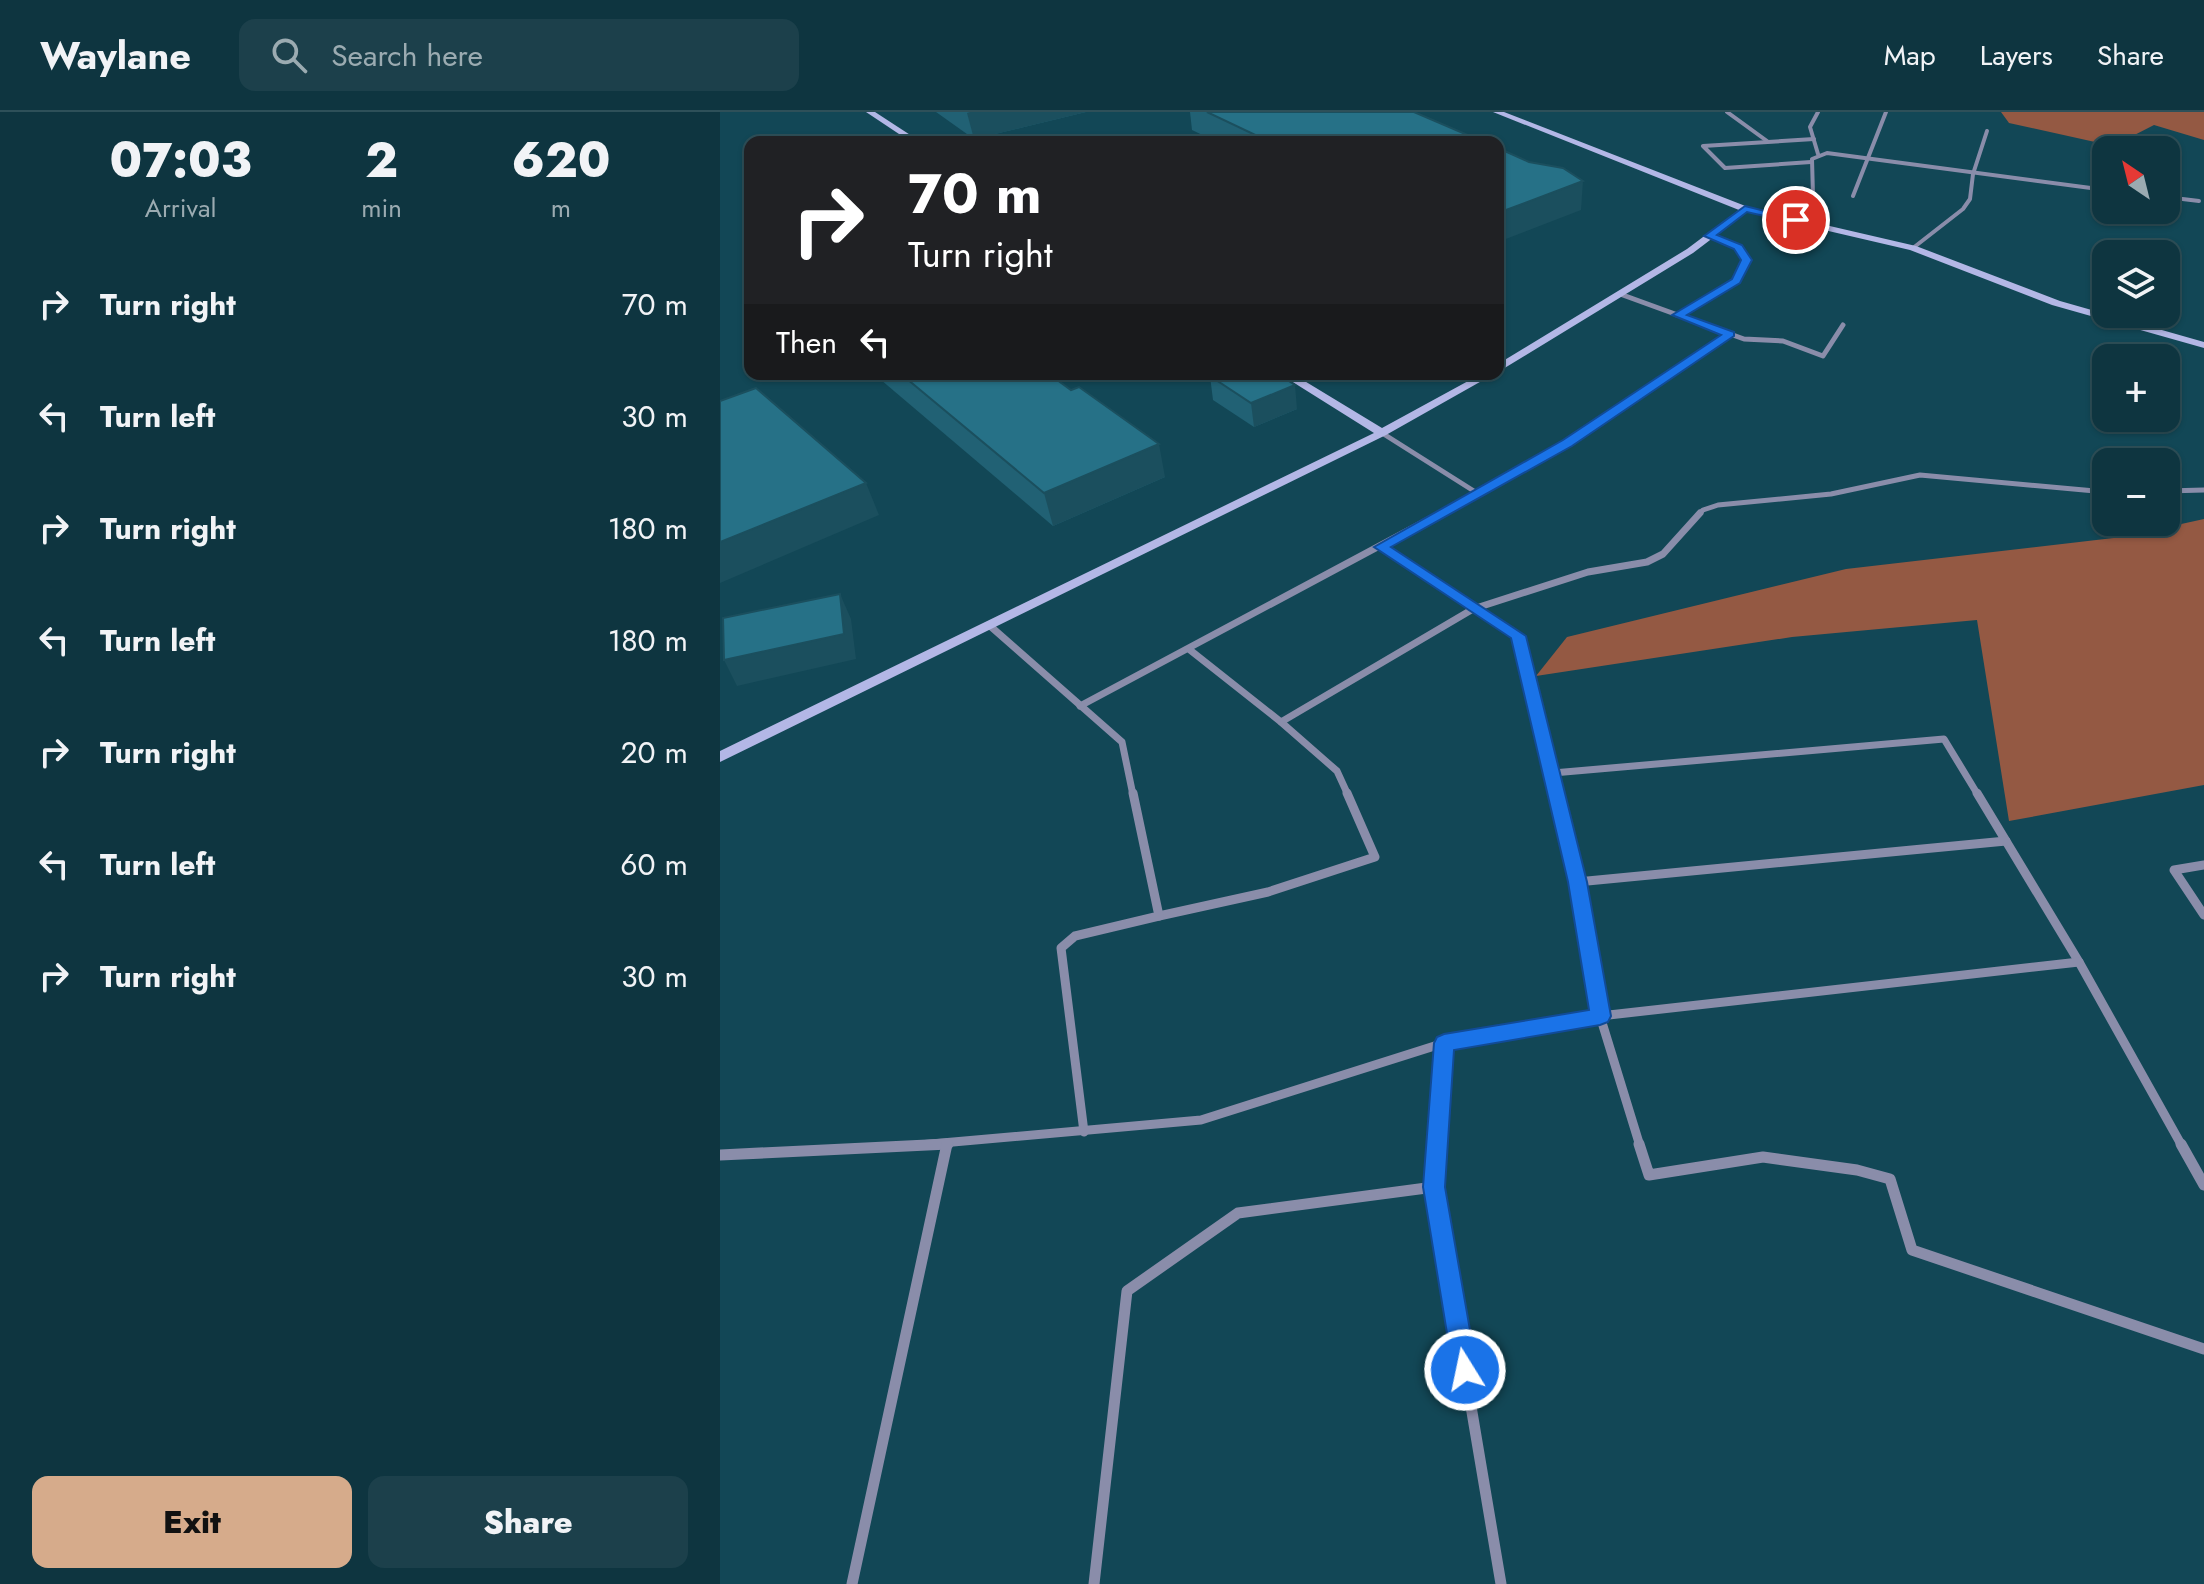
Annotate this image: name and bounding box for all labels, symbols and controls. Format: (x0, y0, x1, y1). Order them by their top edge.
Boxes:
search box (239, 19, 799, 91)
text: Waylane (40, 28, 191, 83)
icon: search (267, 33, 311, 77)
text: Search here (331, 34, 483, 77)
text: Map (1884, 35, 1936, 76)
text: Layers (1980, 35, 2053, 76)
text: Share (2097, 35, 2164, 76)
text: 07:03 (110, 126, 252, 195)
text: 2 (365, 126, 398, 195)
text: 620 (512, 126, 610, 195)
north arrow (2092, 136, 2180, 224)
map controls (2092, 136, 2180, 536)
text: 70 m (908, 153, 1042, 234)
icon: right (776, 168, 880, 272)
pin (1762, 186, 1830, 254)
text: Arrival (145, 189, 216, 227)
text: min (361, 189, 402, 227)
text: m (551, 189, 571, 227)
icon: arrive (1774, 198, 1818, 242)
text: Turn right (908, 228, 1053, 280)
button: layers (2092, 240, 2180, 328)
icon: right (32, 282, 76, 326)
text: Turn right (100, 283, 236, 326)
text: 70 m (622, 283, 688, 326)
icon: left (853, 320, 897, 364)
text: Then (776, 321, 837, 364)
button: + (2092, 344, 2180, 432)
icon: left (32, 394, 76, 438)
text: Turn left (100, 395, 215, 438)
text: 30 m (621, 395, 688, 438)
button: − (2092, 448, 2180, 536)
icon: right (32, 506, 76, 550)
text: Turn right (100, 507, 236, 550)
text: 180 m (608, 507, 688, 550)
icon: left (32, 618, 76, 662)
text: Turn left (100, 619, 215, 662)
text: 180 m (608, 619, 688, 662)
icon: right (32, 730, 76, 774)
text: Turn right (100, 731, 236, 774)
text: 20 m (621, 731, 688, 774)
icon: left (32, 842, 76, 886)
text: Turn left (100, 843, 215, 886)
text: 60 m (620, 843, 688, 886)
icon: right (32, 954, 76, 998)
text: Turn right (100, 955, 236, 998)
text: 30 m (621, 955, 688, 998)
position arrow (1423, 1328, 1507, 1412)
button: Exit (32, 1476, 352, 1568)
button: Share (368, 1476, 688, 1568)

